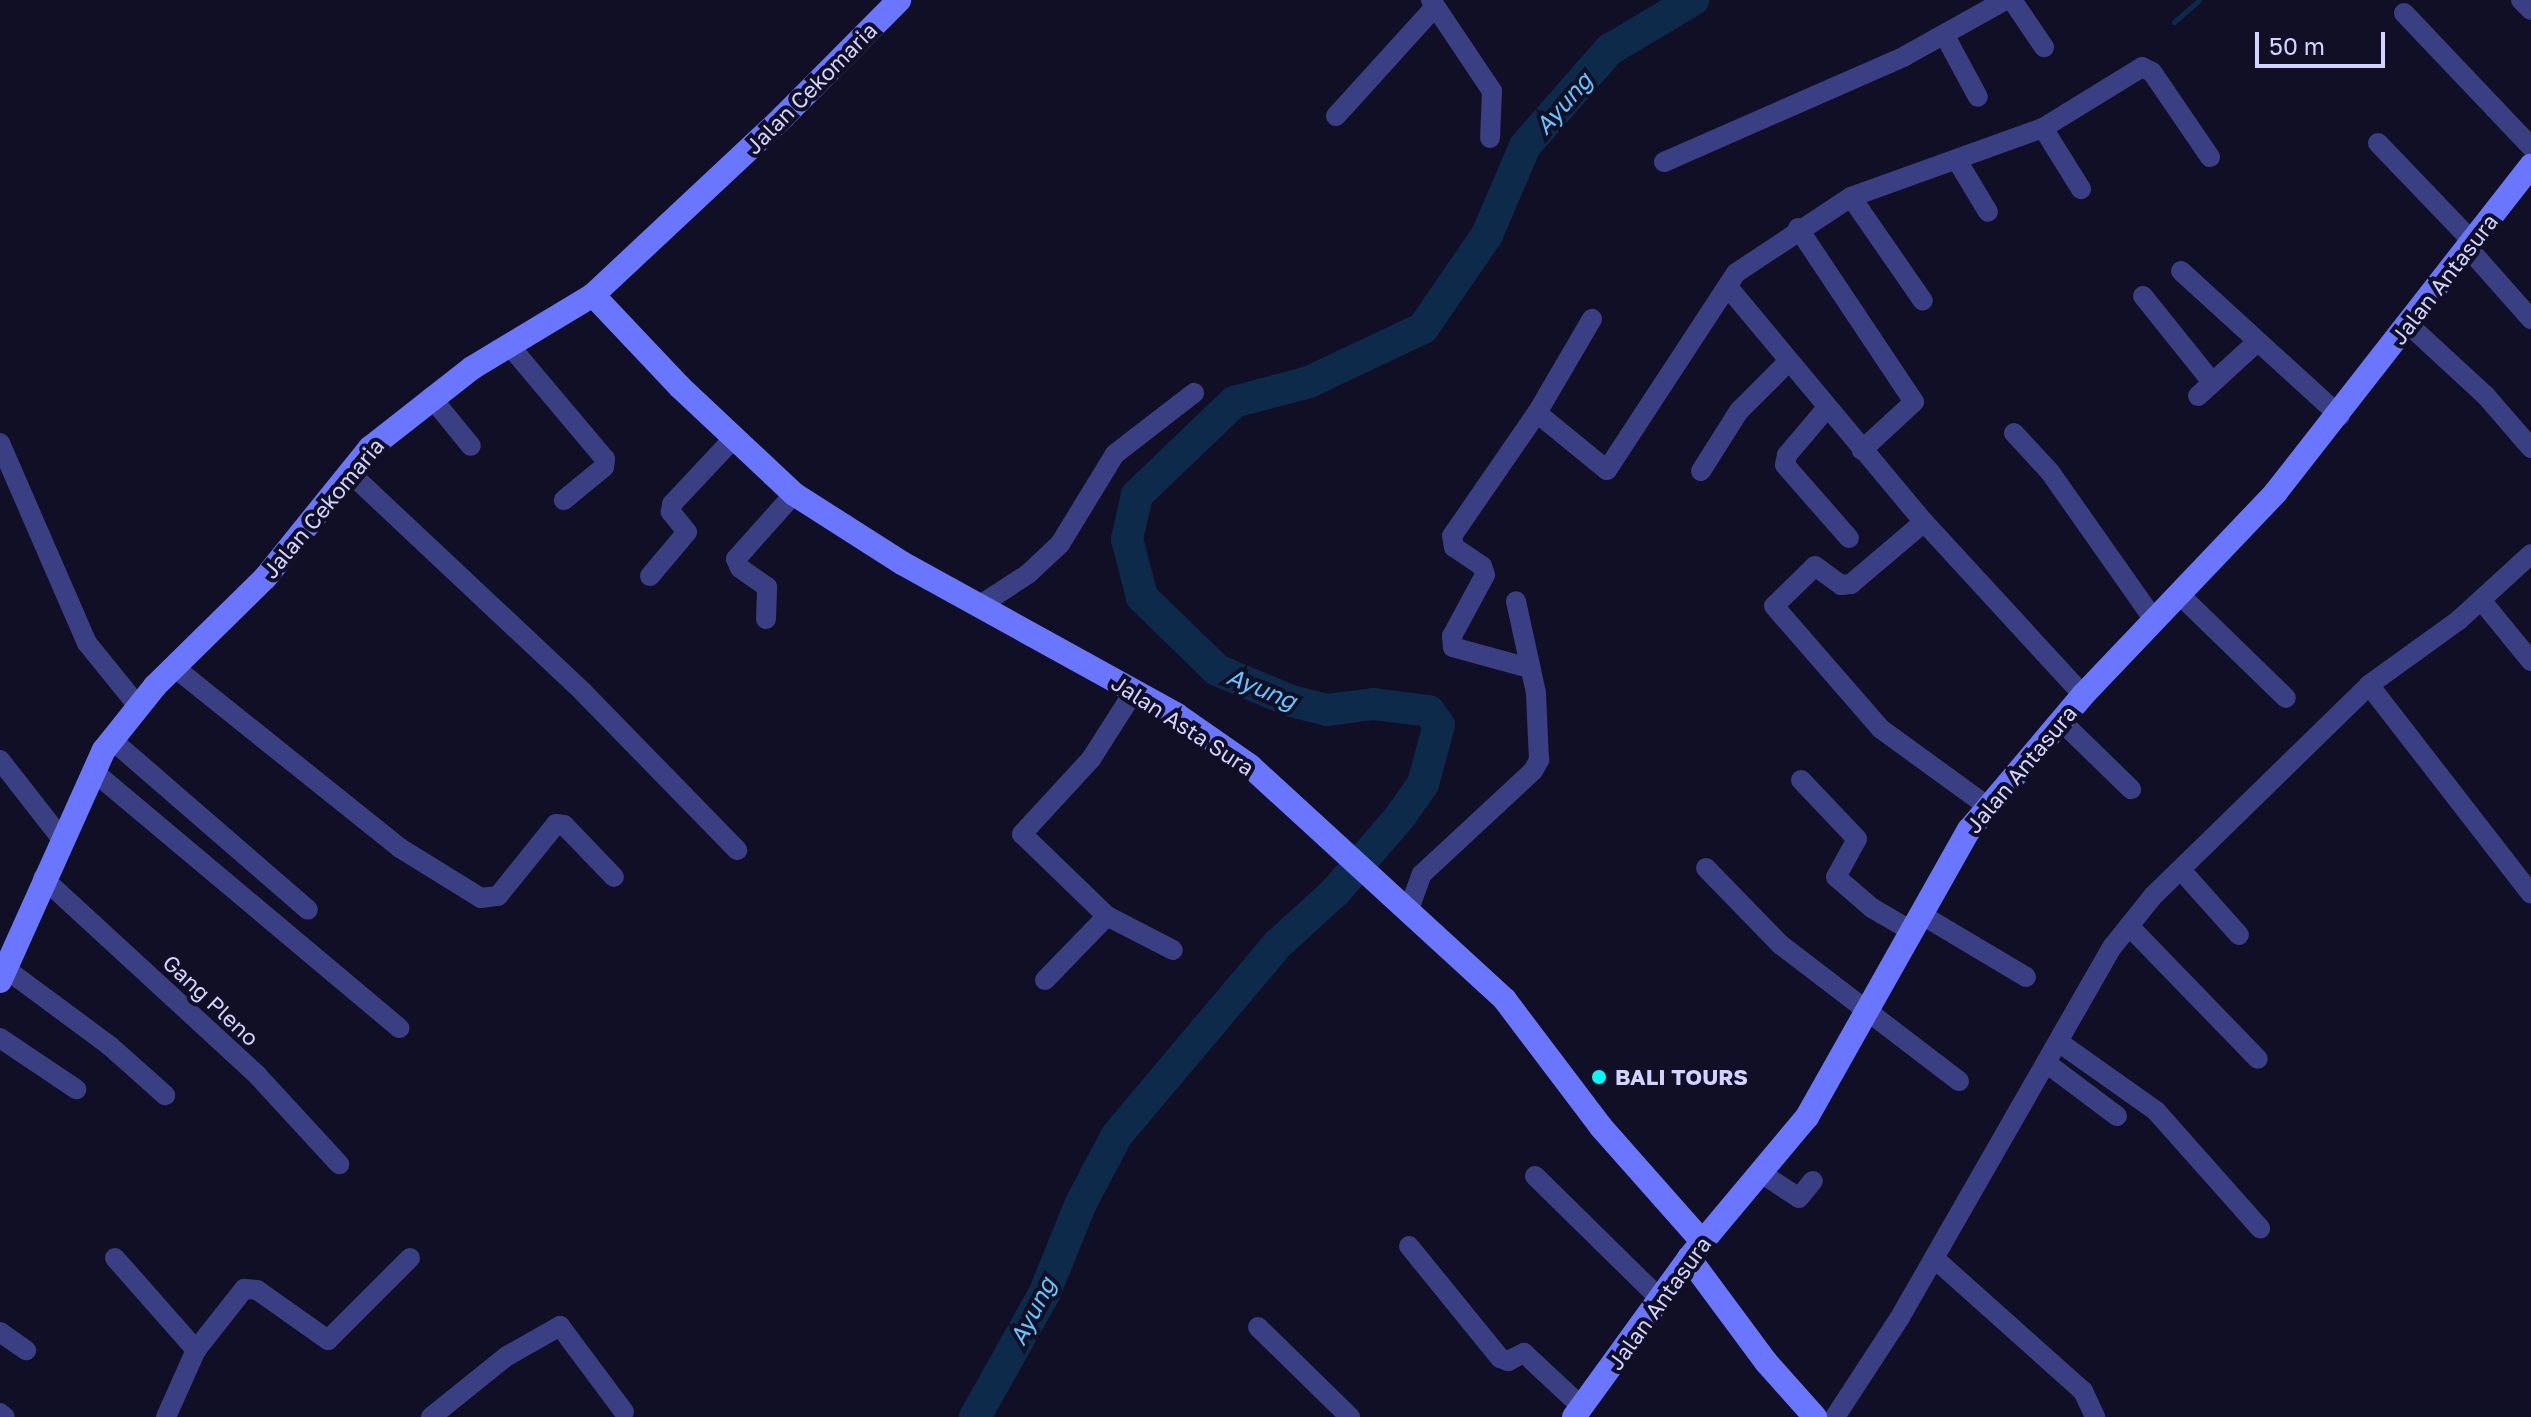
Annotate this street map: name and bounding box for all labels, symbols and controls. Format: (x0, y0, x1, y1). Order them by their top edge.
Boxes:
scale bar (2259, 16, 2389, 66)
street label: Jalan Cekomaria (740, 17, 882, 159)
text: 50 m (2269, 31, 2325, 60)
water label: Ayung (1528, 66, 1598, 140)
street label: Jalan Antasura (2385, 209, 2503, 349)
street label: Jalan Cekomaria (257, 433, 389, 583)
water label: Ayung (1223, 661, 1301, 715)
street label: Jalan Asta Sura (1107, 669, 1259, 781)
street label: Jalan Antasura (1960, 700, 2082, 838)
street label: Gang Pleno (158, 949, 264, 1051)
place label: BALI TOURS (1615, 1064, 1748, 1090)
marker: BALI TOURS (1590, 1068, 1608, 1086)
street label: Jalan Antasura (1602, 1231, 1716, 1375)
water label: Ayung (1003, 1272, 1061, 1350)

